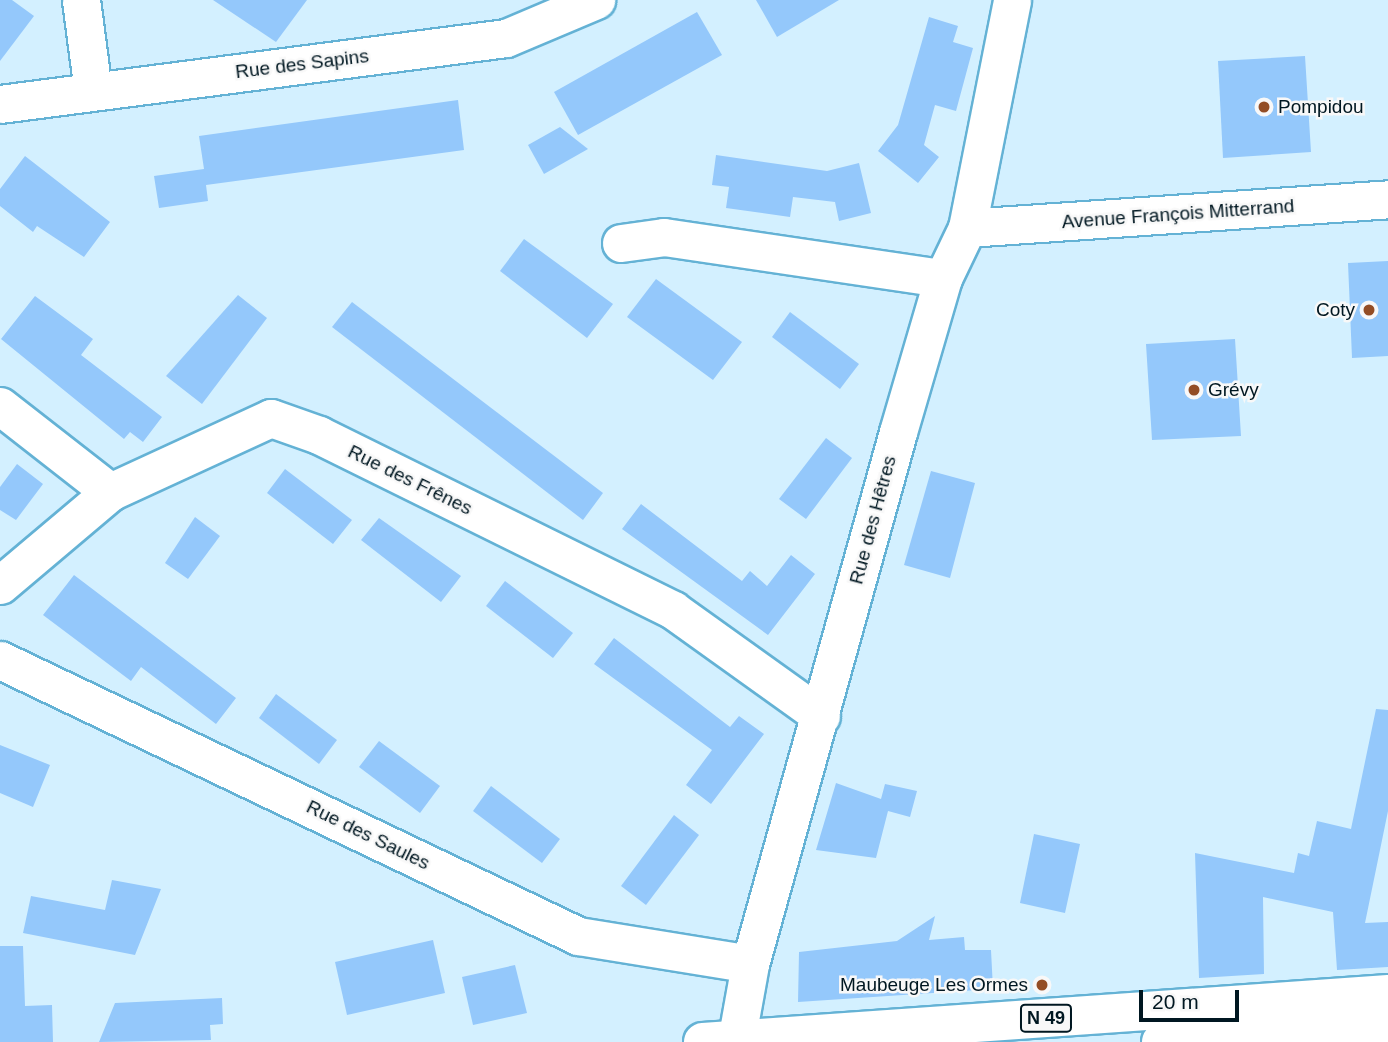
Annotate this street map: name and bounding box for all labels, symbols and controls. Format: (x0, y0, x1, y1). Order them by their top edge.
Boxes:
street label: Rue des Sapins (234, 45, 370, 83)
place label: Pompidou (1278, 96, 1364, 118)
marker: Pompidou (1256, 99, 1272, 115)
street label: Avenue François Mitterrand (1061, 194, 1295, 234)
place label: Coty (1316, 299, 1355, 321)
marker: Coty (1361, 302, 1377, 318)
place label: Grévy (1208, 379, 1259, 401)
marker: Grévy (1186, 382, 1202, 398)
street label: Rue des Frênes (344, 440, 476, 520)
street label: Rue des Hêtres (845, 453, 901, 587)
street label: Rue des Saules (303, 795, 433, 875)
place label: Maubeuge Les Ormes (840, 974, 1028, 996)
scale bar (1143, 976, 1243, 1020)
marker: Maubeuge Les Ormes (1034, 977, 1050, 993)
text: 20 m (1152, 990, 1199, 1013)
road number: N 49 (1020, 1003, 1072, 1032)

